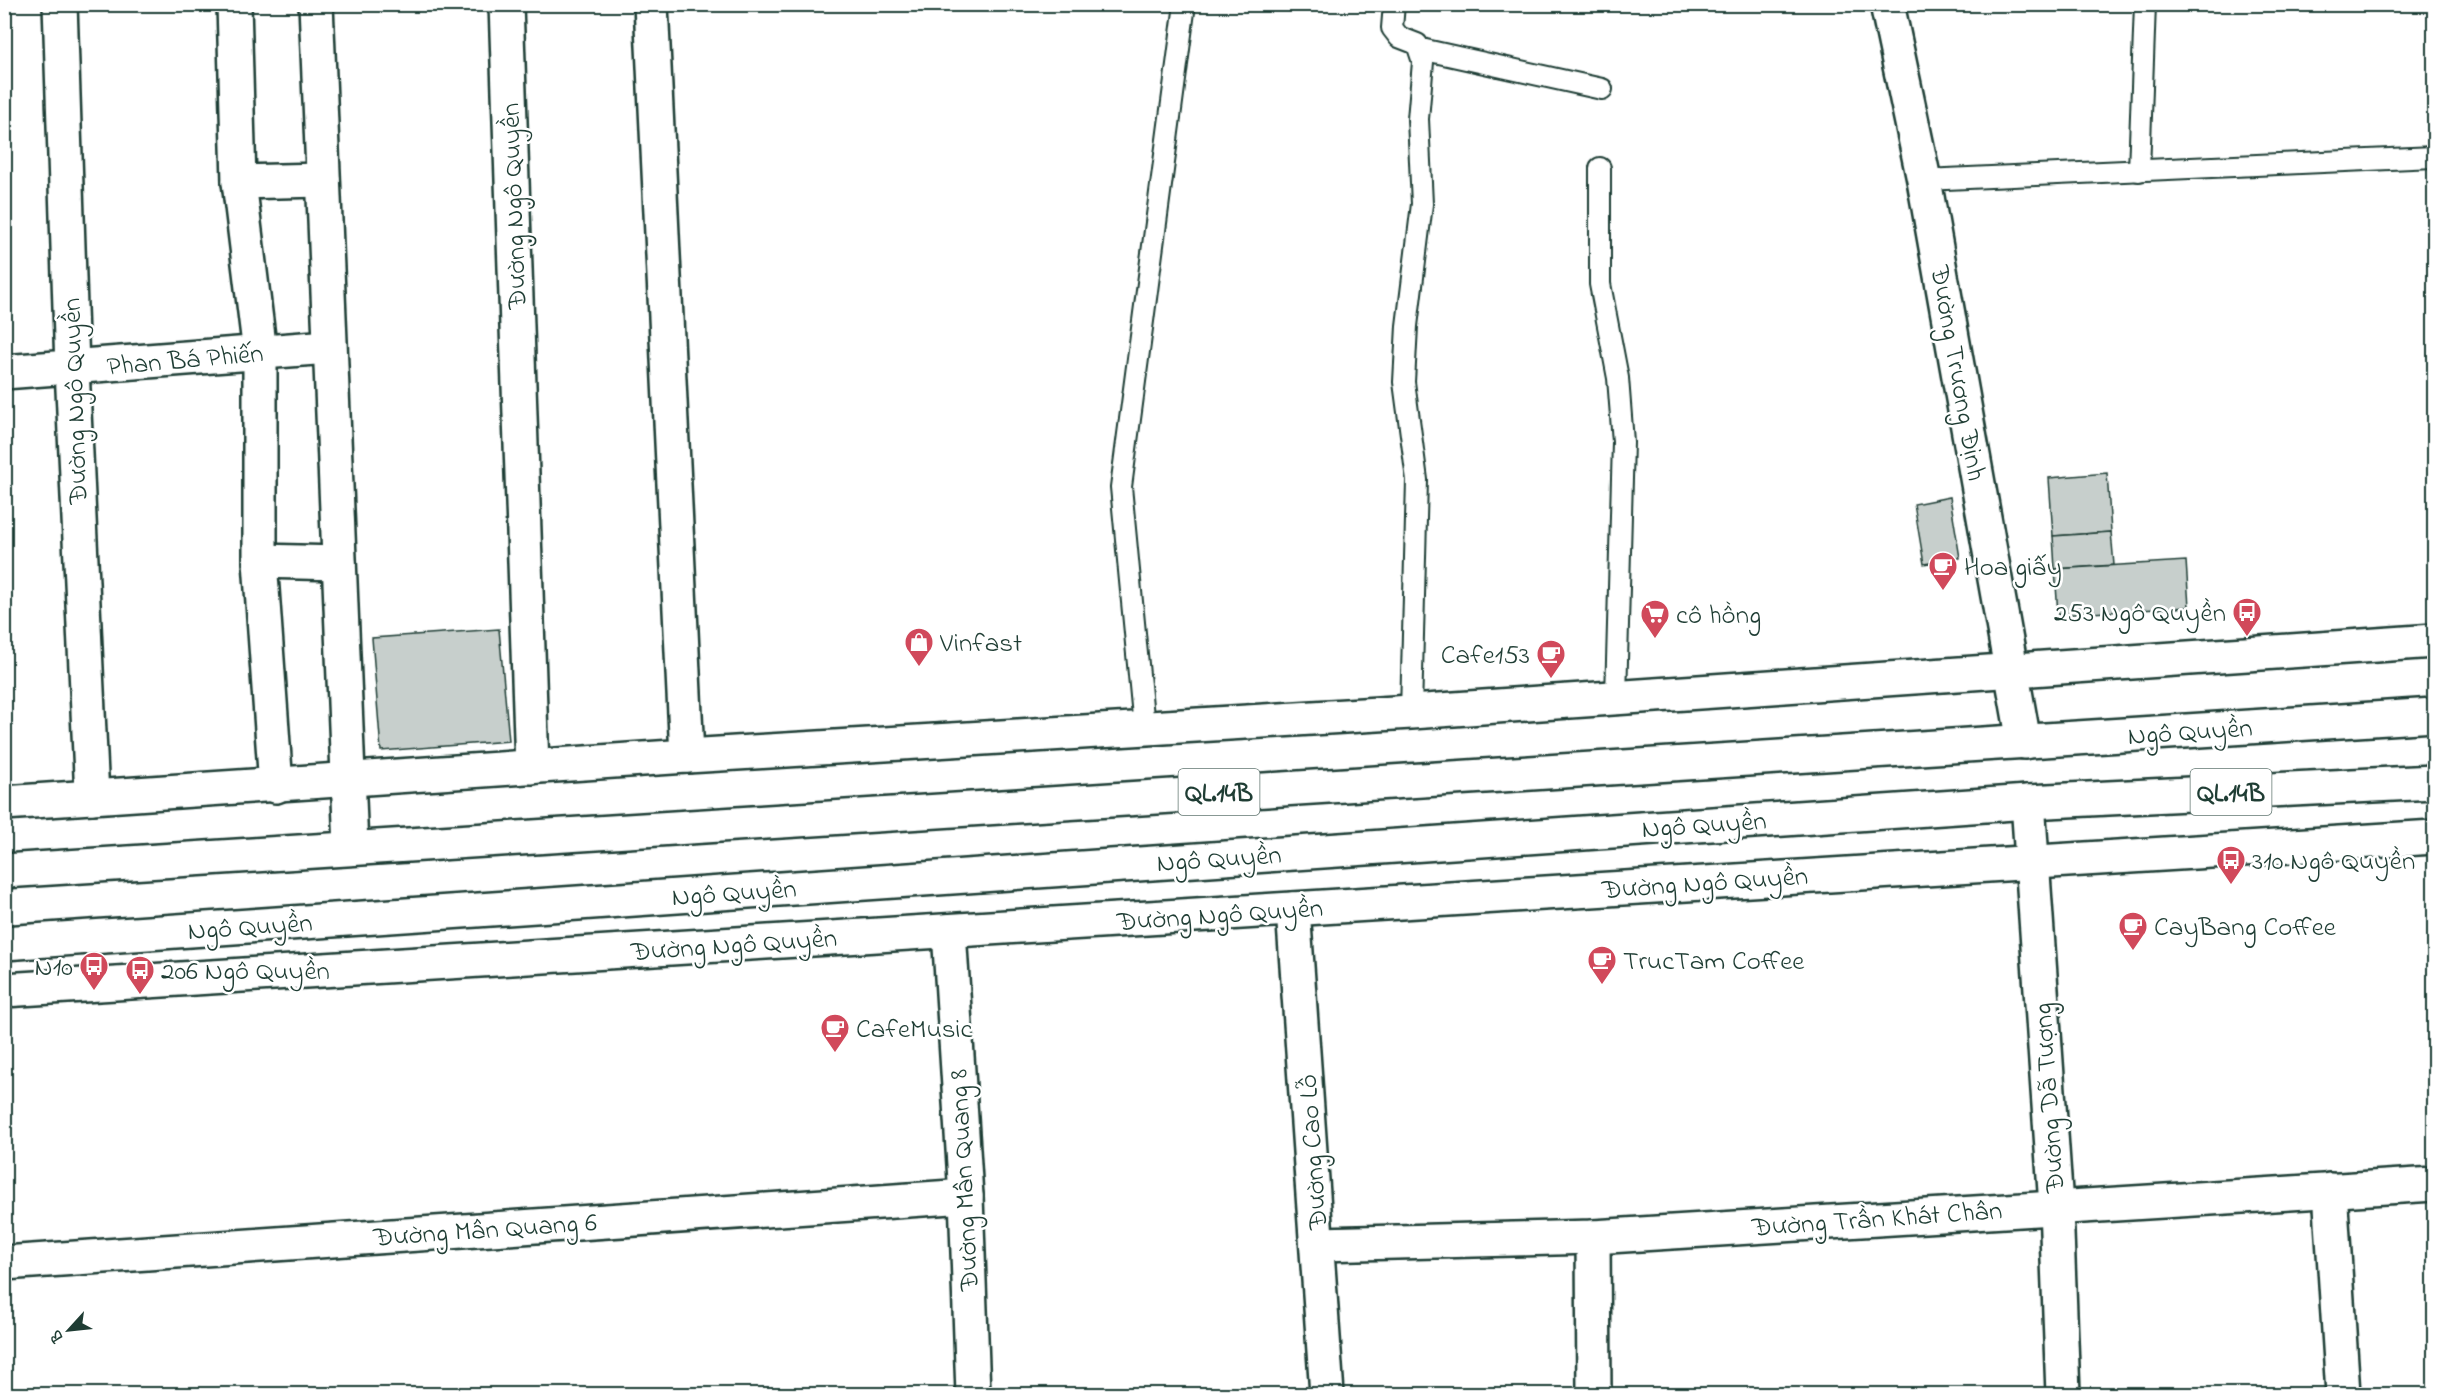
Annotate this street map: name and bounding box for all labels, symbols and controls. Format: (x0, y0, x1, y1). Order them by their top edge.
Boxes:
street label: Đường Ngô Quyền (492, 102, 539, 311)
street label: Đường Trương Định (1918, 262, 1995, 484)
street label: Đường Ngô Quyền (53, 297, 100, 506)
street label: Phan Bá Phiến (105, 335, 265, 388)
place label: Hoa giấy (1964, 549, 2062, 588)
cafe icon: Hoa giấy (1927, 550, 1959, 592)
place label: 253 Ngô Quyền (2054, 595, 2226, 634)
bus stop icon: 253 Ngô Quyền (2231, 596, 2263, 638)
place label: cô hồng (1676, 597, 1761, 636)
supermarket icon: cô hồng (1639, 598, 1671, 640)
place label: Vinfast (939, 625, 1022, 664)
shop icon: Vinfast (903, 626, 935, 668)
place label: Cafe153 (1441, 637, 1530, 676)
cafe icon: Cafe153 (1535, 638, 1567, 680)
street label: Ngô Quyền (2126, 710, 2254, 757)
road number: QL.14B (1178, 769, 1260, 815)
road number: QL.14B (2190, 769, 2272, 815)
street label: Ngô Quyền (1640, 803, 1768, 850)
street label: Ngô Quyền (1155, 837, 1283, 884)
place label: 310 Ngô Quyền (2252, 843, 2415, 882)
bus stop icon: 310 Ngô Quyền (2215, 844, 2247, 886)
street label: Đường Ngô Quyền (1600, 858, 1810, 911)
street label: Ngô Quyền (670, 871, 798, 918)
street label: Đường Ngô Quyền (1115, 890, 1325, 943)
street label: Ngô Quyền (186, 905, 314, 952)
place label: CayBang Coffee (2154, 909, 2337, 948)
cafe icon: CayBang Coffee (2117, 910, 2149, 952)
street label: Đường Ngô Quyền (629, 920, 839, 973)
place label: TrucTam Coffee (1623, 943, 1805, 982)
cafe icon: TrucTam Coffee (1586, 944, 1618, 986)
place label: N10 (35, 949, 73, 988)
bus stop icon: N10 (78, 950, 110, 992)
place label: 206 Ngô Quyền (161, 953, 330, 992)
bus stop icon: 206 Ngô Quyền (124, 954, 156, 996)
street label: Đường Dã Tượng (2024, 1002, 2077, 1195)
place label: CafeMusic (856, 1011, 972, 1050)
cafe icon: CafeMusic (819, 1012, 851, 1054)
street label: Đường Mân Quang 8 (940, 1068, 991, 1293)
street label: Đường Cao Lỗ (1290, 1073, 1339, 1232)
street label: Đường Trần Khát Chân (1750, 1192, 2004, 1249)
street label: Đường Mân Quang 6 (371, 1204, 598, 1259)
north arrow (39, 1300, 99, 1360)
text: B (44, 1325, 71, 1347)

